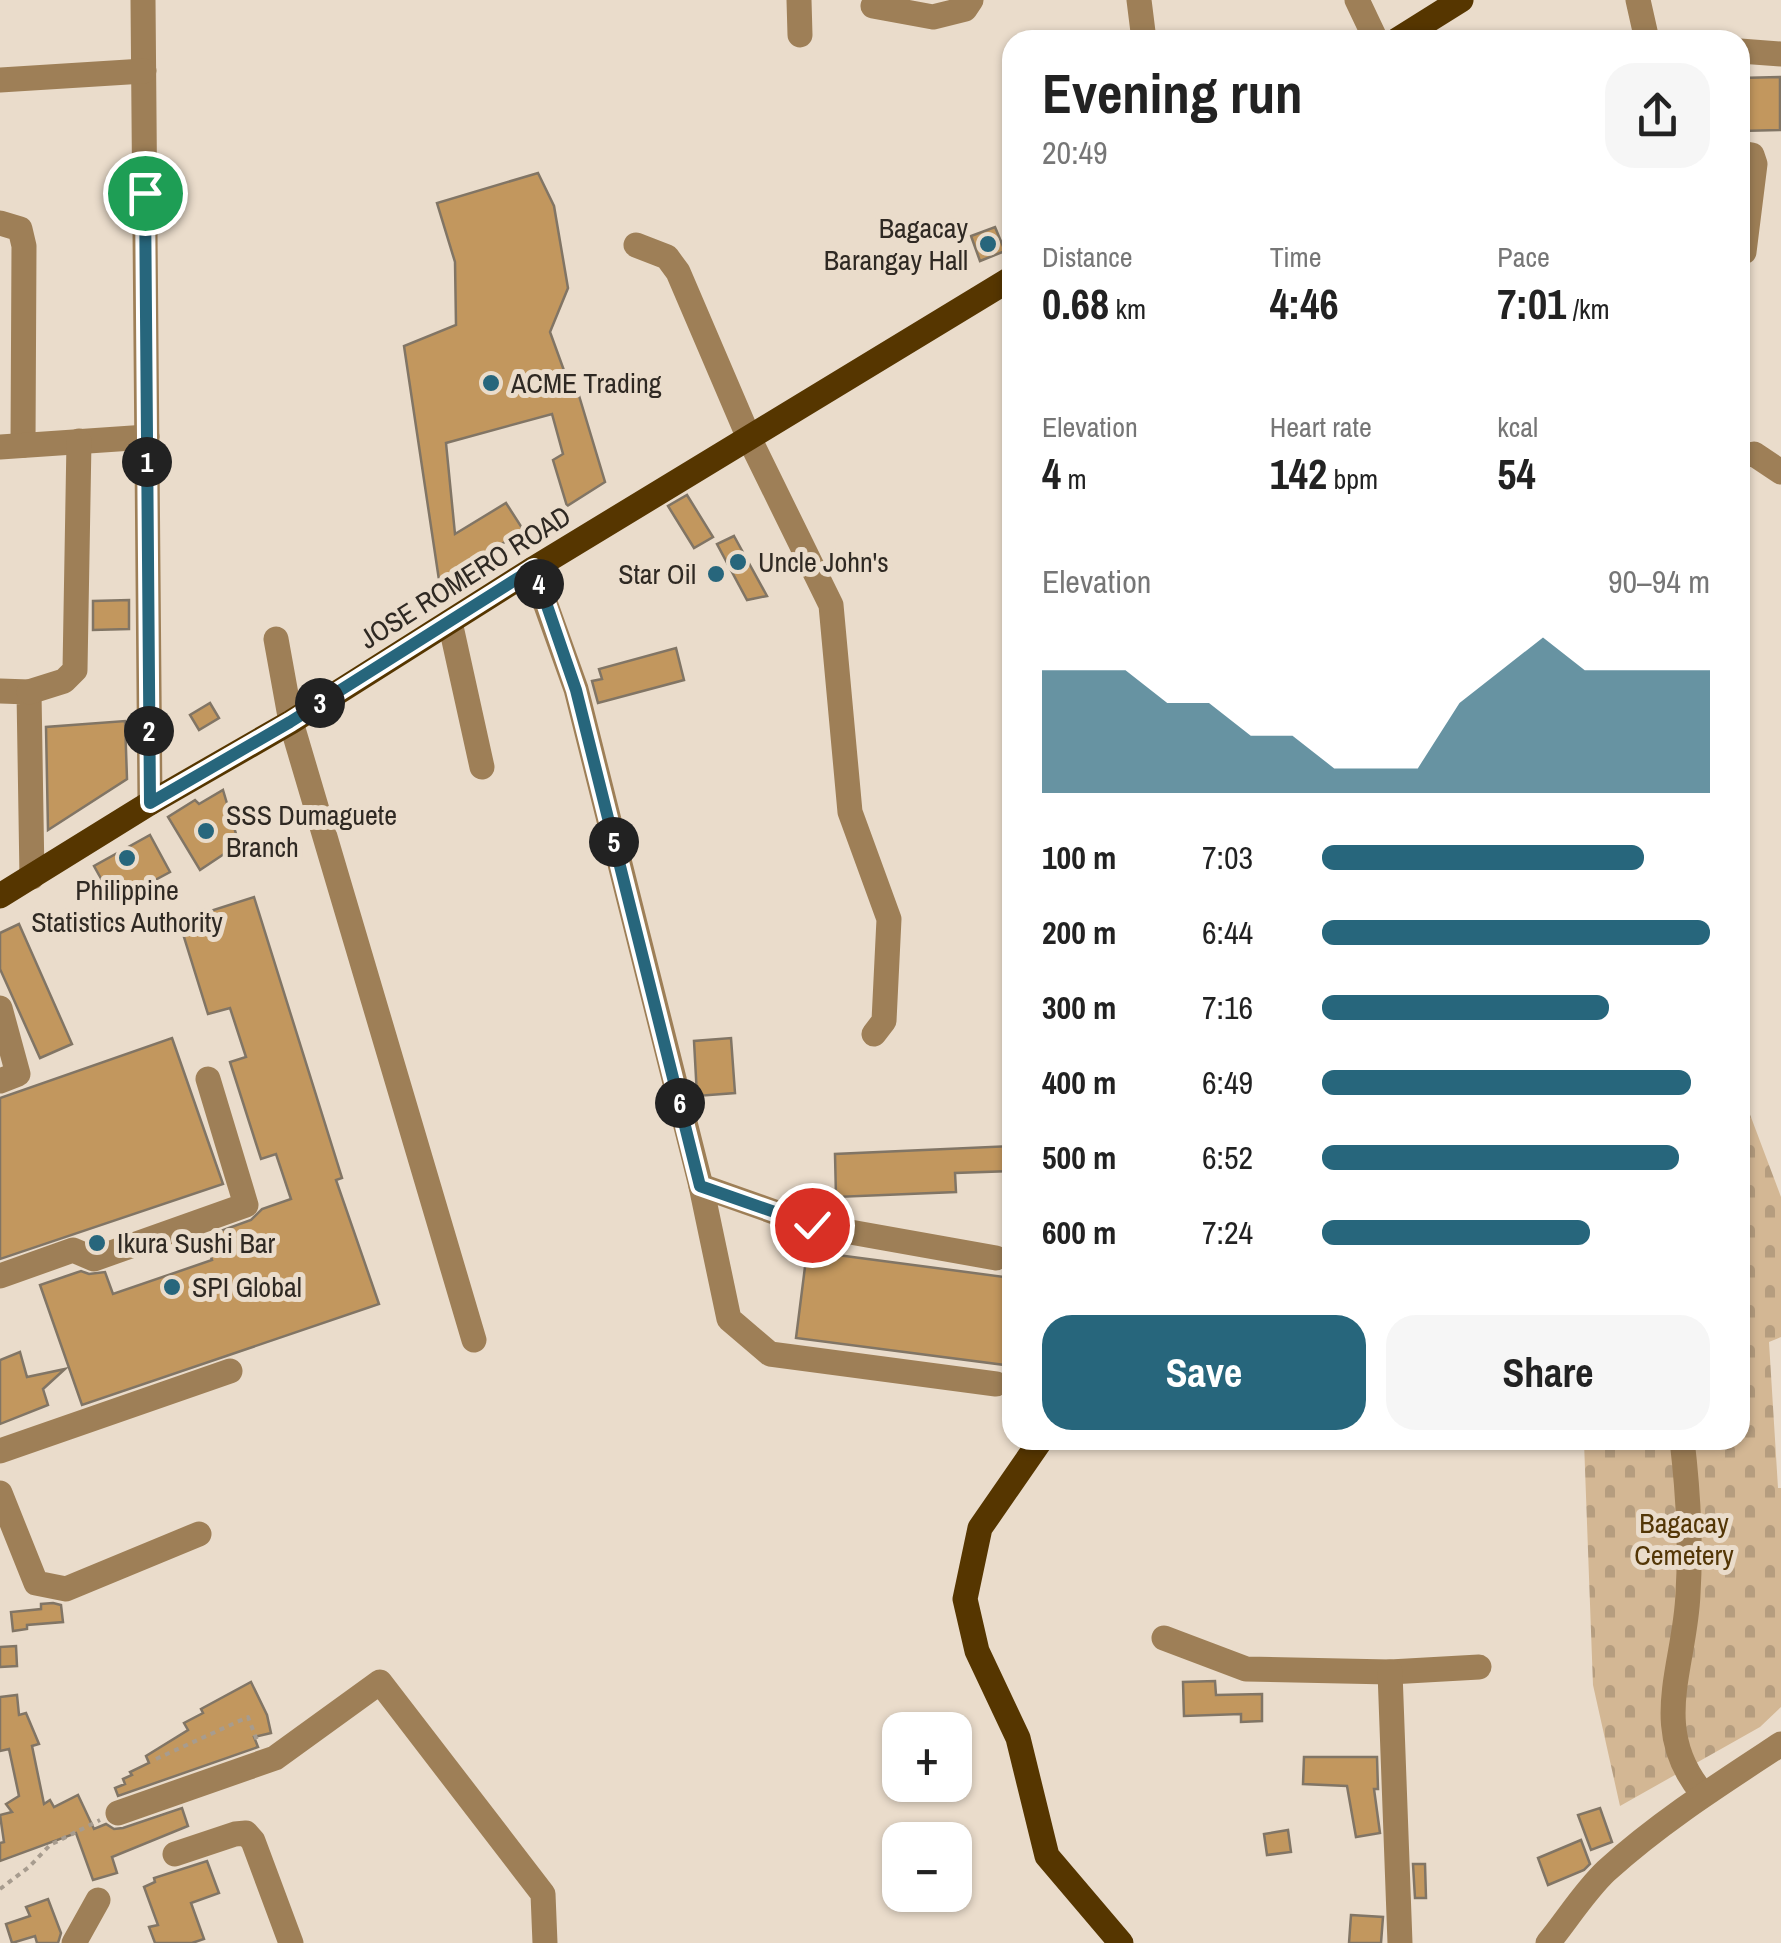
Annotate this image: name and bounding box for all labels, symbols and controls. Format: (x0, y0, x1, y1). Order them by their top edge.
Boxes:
text: Evening run (1042, 56, 1303, 130)
button: share (1605, 63, 1710, 168)
text: 20:49 (1042, 131, 1108, 174)
pin (103, 151, 188, 236)
icon: arrive (118, 166, 173, 221)
place label: Bagacay Barangay Hall (824, 209, 969, 279)
marker: Bagacay Barangay Hall (977, 233, 999, 255)
text: Distance (1042, 238, 1133, 276)
text: Time (1270, 238, 1321, 276)
text: Pace (1497, 238, 1550, 276)
text: 0.68 (1042, 276, 1109, 332)
text: 4:46 (1270, 276, 1339, 332)
text: 7:01 (1497, 276, 1566, 332)
text: km (1109, 290, 1146, 328)
text: /km (1566, 290, 1610, 328)
place label: ACME Trading (510, 364, 662, 402)
marker: ACME Trading (480, 372, 502, 394)
text: Elevation (1042, 408, 1138, 446)
text: Heart rate (1270, 408, 1372, 446)
text: kcal (1497, 408, 1538, 446)
pin: 1 (122, 437, 172, 487)
text: 1 (141, 443, 153, 481)
text: 4 (1042, 446, 1061, 502)
text: 142 (1270, 446, 1327, 502)
text: 54 (1497, 446, 1536, 502)
text: m (1061, 460, 1087, 498)
text: bpm (1327, 460, 1378, 498)
street label: JOSE ROMERO ROAD (352, 497, 578, 657)
place label: Uncle John's (758, 543, 889, 581)
marker: Uncle John's (727, 551, 749, 573)
place label: Star Oil (618, 555, 696, 593)
pin: 4 (514, 559, 564, 609)
text: Elevation (1042, 560, 1151, 603)
text: 90–94 m (1608, 560, 1710, 603)
marker: Star Oil (705, 563, 727, 585)
text: 4 (533, 565, 545, 603)
pin: 3 (295, 678, 345, 728)
text: 3 (314, 684, 326, 722)
pin: 2 (124, 706, 174, 756)
text: 2 (143, 712, 155, 750)
place label: SSS Dumaguete Branch (226, 796, 397, 866)
pin: 5 (589, 817, 639, 867)
marker: SSS Dumaguete Branch (195, 820, 217, 842)
text: 5 (608, 823, 620, 861)
text: 100 m (1042, 836, 1116, 879)
text: 7:03 (1202, 836, 1253, 879)
marker: Philippine Statistics Authority (116, 847, 138, 869)
place label: Philippine Statistics Authority (31, 871, 223, 941)
text: 200 m (1042, 911, 1116, 954)
text: 6:44 (1202, 911, 1253, 954)
text: 300 m (1042, 986, 1116, 1029)
text: 7:16 (1202, 986, 1253, 1029)
text: 400 m (1042, 1061, 1116, 1104)
text: 6:49 (1202, 1061, 1253, 1104)
pin: 6 (655, 1078, 705, 1128)
text: 6 (674, 1084, 686, 1122)
text: 500 m (1042, 1136, 1116, 1179)
text: 6:52 (1202, 1136, 1253, 1179)
pin (770, 1183, 855, 1268)
icon: check (785, 1198, 840, 1253)
text: 600 m (1042, 1211, 1116, 1254)
text: 7:24 (1202, 1211, 1253, 1254)
place label: Ikura Sushi Bar (117, 1224, 276, 1262)
marker: Ikura Sushi Bar (86, 1232, 108, 1254)
place label: SPI Global (192, 1268, 302, 1306)
marker: SPI Global (161, 1276, 183, 1298)
button: Save (1042, 1315, 1366, 1430)
button: Share (1386, 1315, 1710, 1430)
park label: Bagacay Cemetery (1634, 1504, 1734, 1574)
map controls (882, 1712, 972, 1912)
button: + (882, 1712, 972, 1802)
button: − (882, 1822, 972, 1912)

